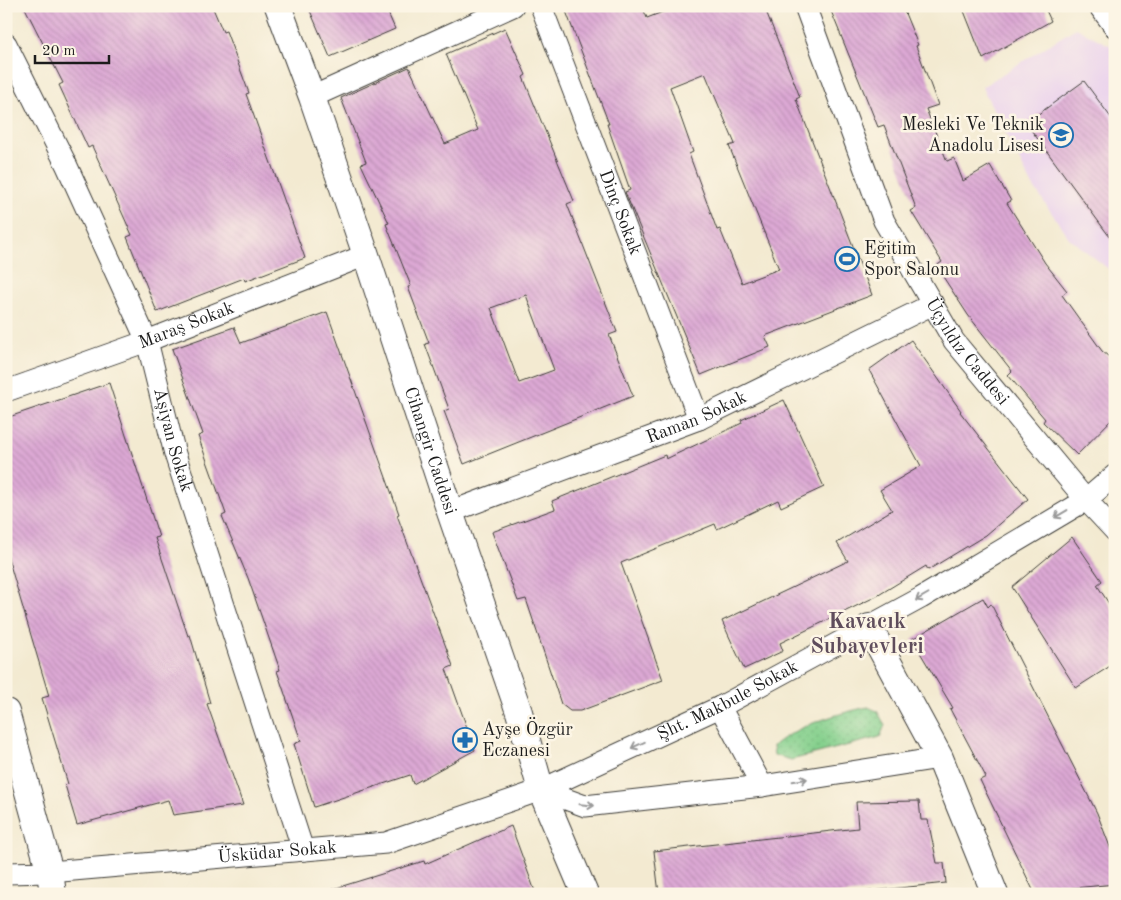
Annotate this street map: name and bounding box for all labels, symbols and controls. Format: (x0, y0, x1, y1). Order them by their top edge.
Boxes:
scale bar (35, 32, 109, 64)
text: 20 m (42, 44, 76, 59)
place label: Mesleki Ve Teknik Anadolu Lisesi (902, 116, 1044, 155)
school or university icon: Mesleki Ve Teknik Anadolu Lisesi (1048, 122, 1074, 148)
street label: Dinç Sokak (596, 167, 644, 257)
place label: Eğitim Spor Salonu (864, 240, 959, 279)
sports icon: Eğitim Spor Salonu (834, 246, 860, 272)
street label: Üçyıldız Caddesi (922, 293, 1012, 409)
street label: Maraş Sokak (136, 299, 237, 352)
street label: Cihangir Caddesi (401, 385, 459, 517)
street label: Aşiyan Sokak (150, 386, 196, 494)
street label: Raman Sokak (644, 388, 750, 447)
one-way arrow (1055, 510, 1069, 520)
one-way arrow (914, 592, 929, 602)
district label: Kavacık Subayevleri (810, 611, 924, 658)
street label: Şht. Makbule Sokak (654, 657, 801, 744)
place label: Ayşe Özgür Eczanesi (482, 717, 573, 760)
pharmacy icon: Ayşe Özgür Eczanesi (452, 727, 478, 753)
one-way arrow (631, 741, 646, 751)
one-way arrow (792, 775, 808, 785)
one-way arrow (579, 800, 595, 809)
street label: Üsküdar Sokak (217, 838, 337, 866)

